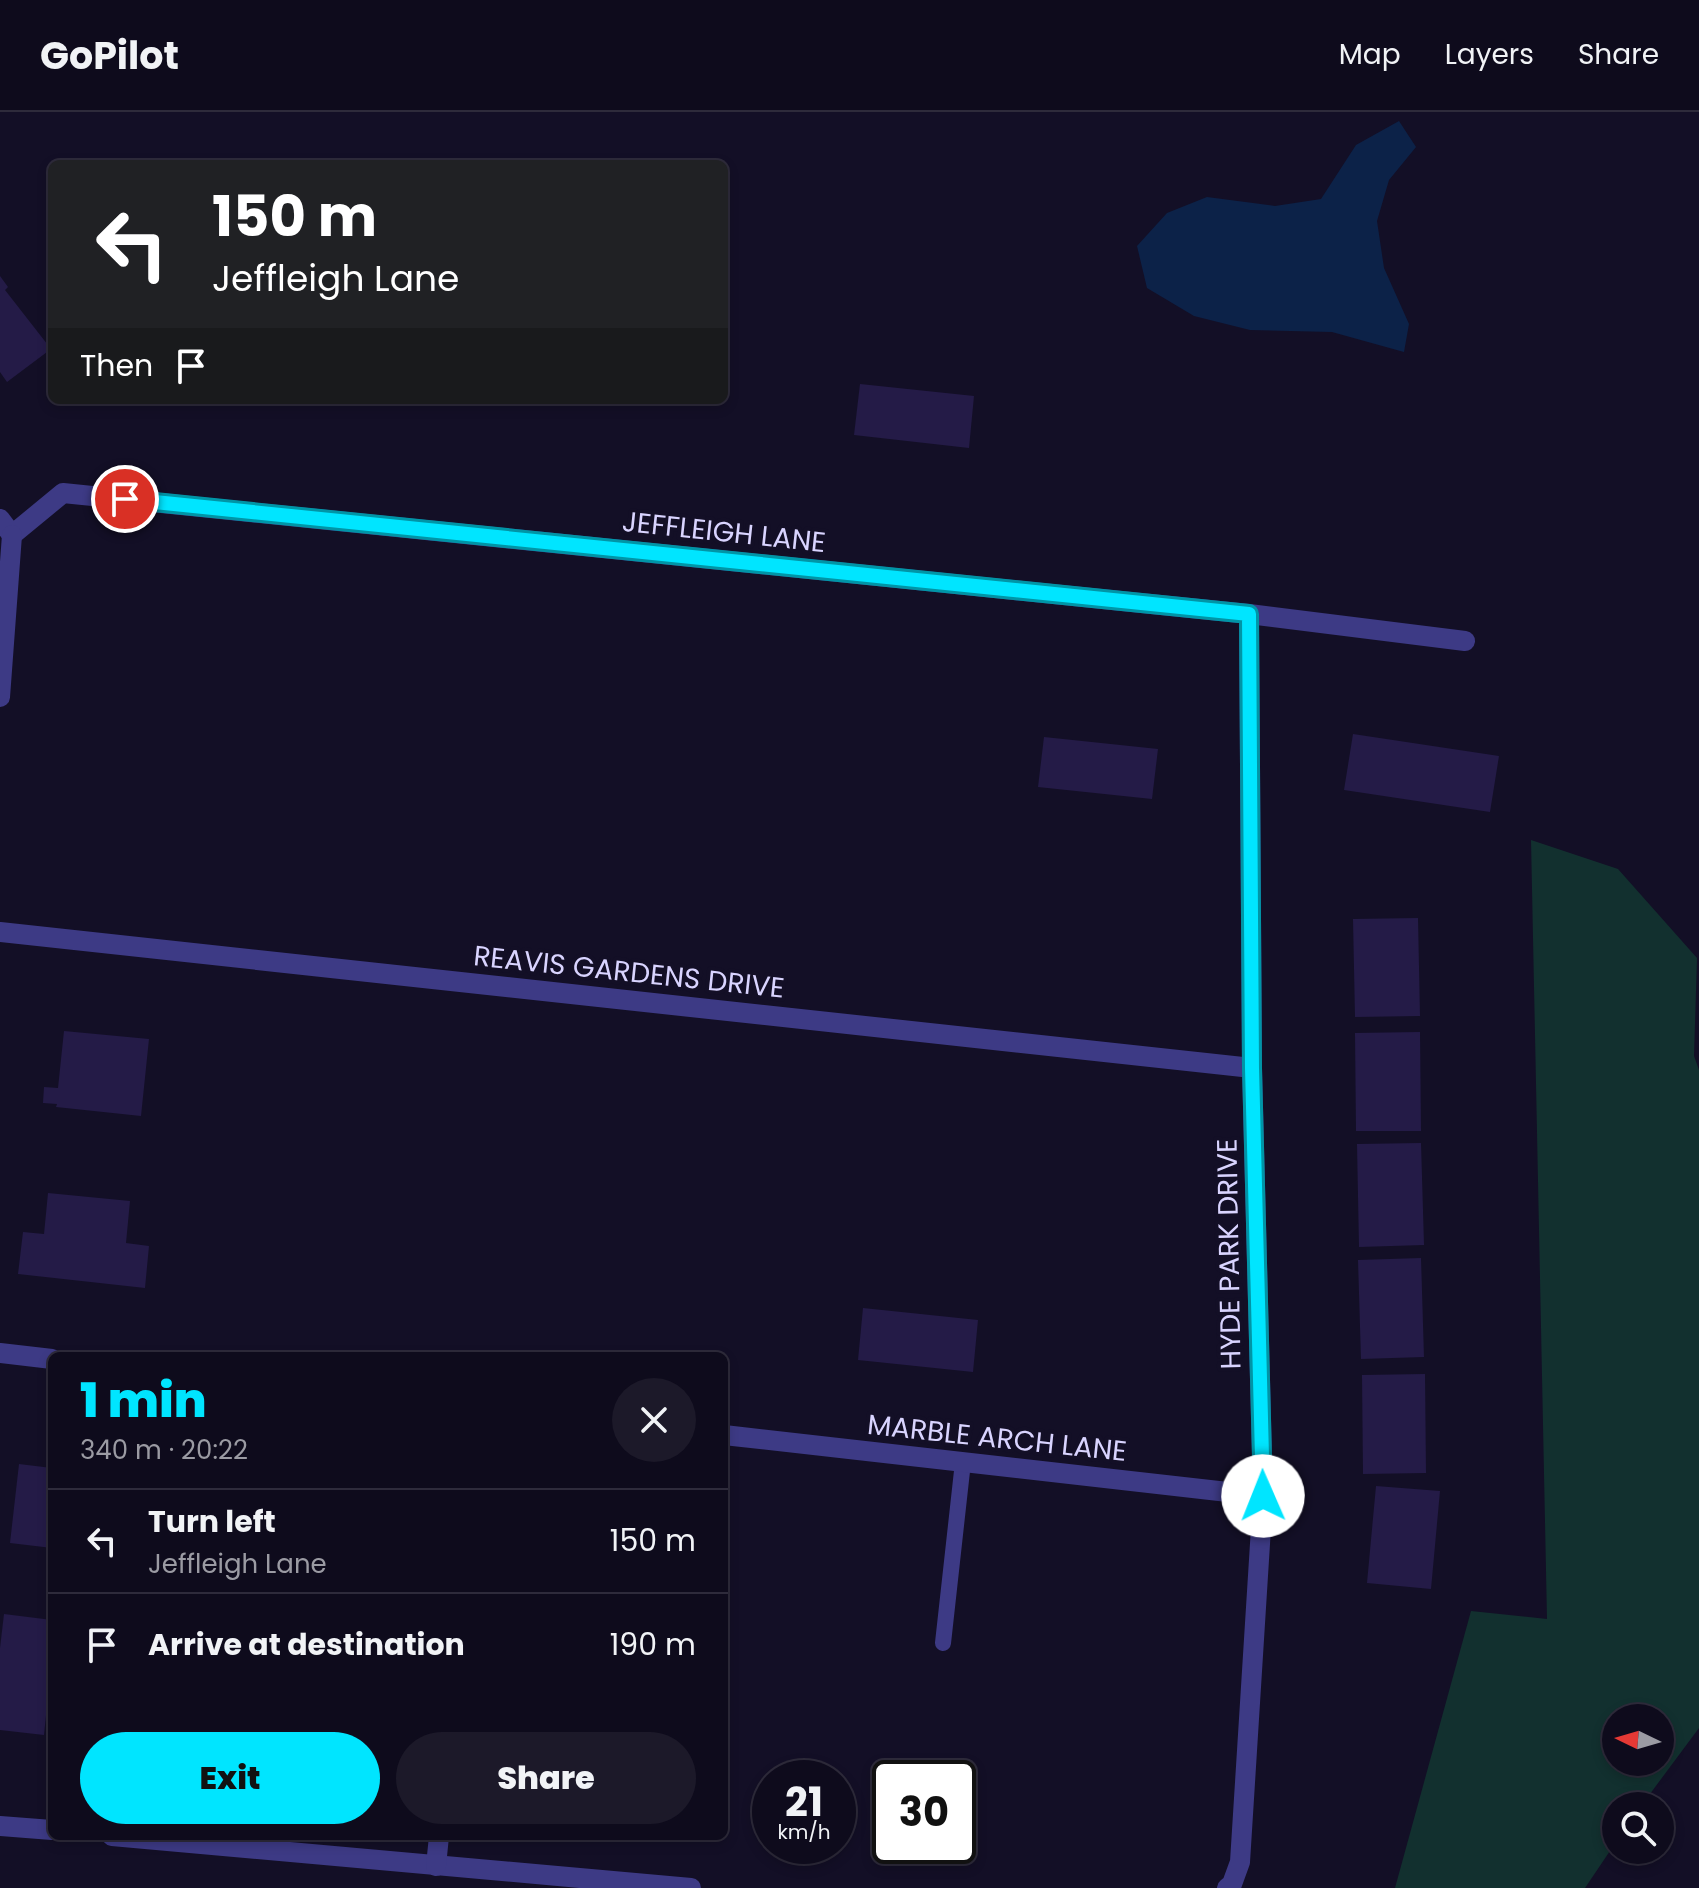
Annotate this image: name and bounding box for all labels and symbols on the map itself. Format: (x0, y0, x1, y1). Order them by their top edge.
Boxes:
pin (91, 465, 159, 533)
street label: JEFFLEIGH LANE (620, 502, 828, 562)
street label: REAVIS GARDENS DRIVE (472, 936, 786, 1008)
street label: HYDE PARK DRIVE (1207, 1138, 1251, 1370)
street label: MARBLE ARCH LANE (865, 1405, 1129, 1471)
position arrow (1221, 1454, 1305, 1538)
north arrow (1602, 1704, 1674, 1776)
speed limit sign: 30 (872, 1760, 976, 1864)

